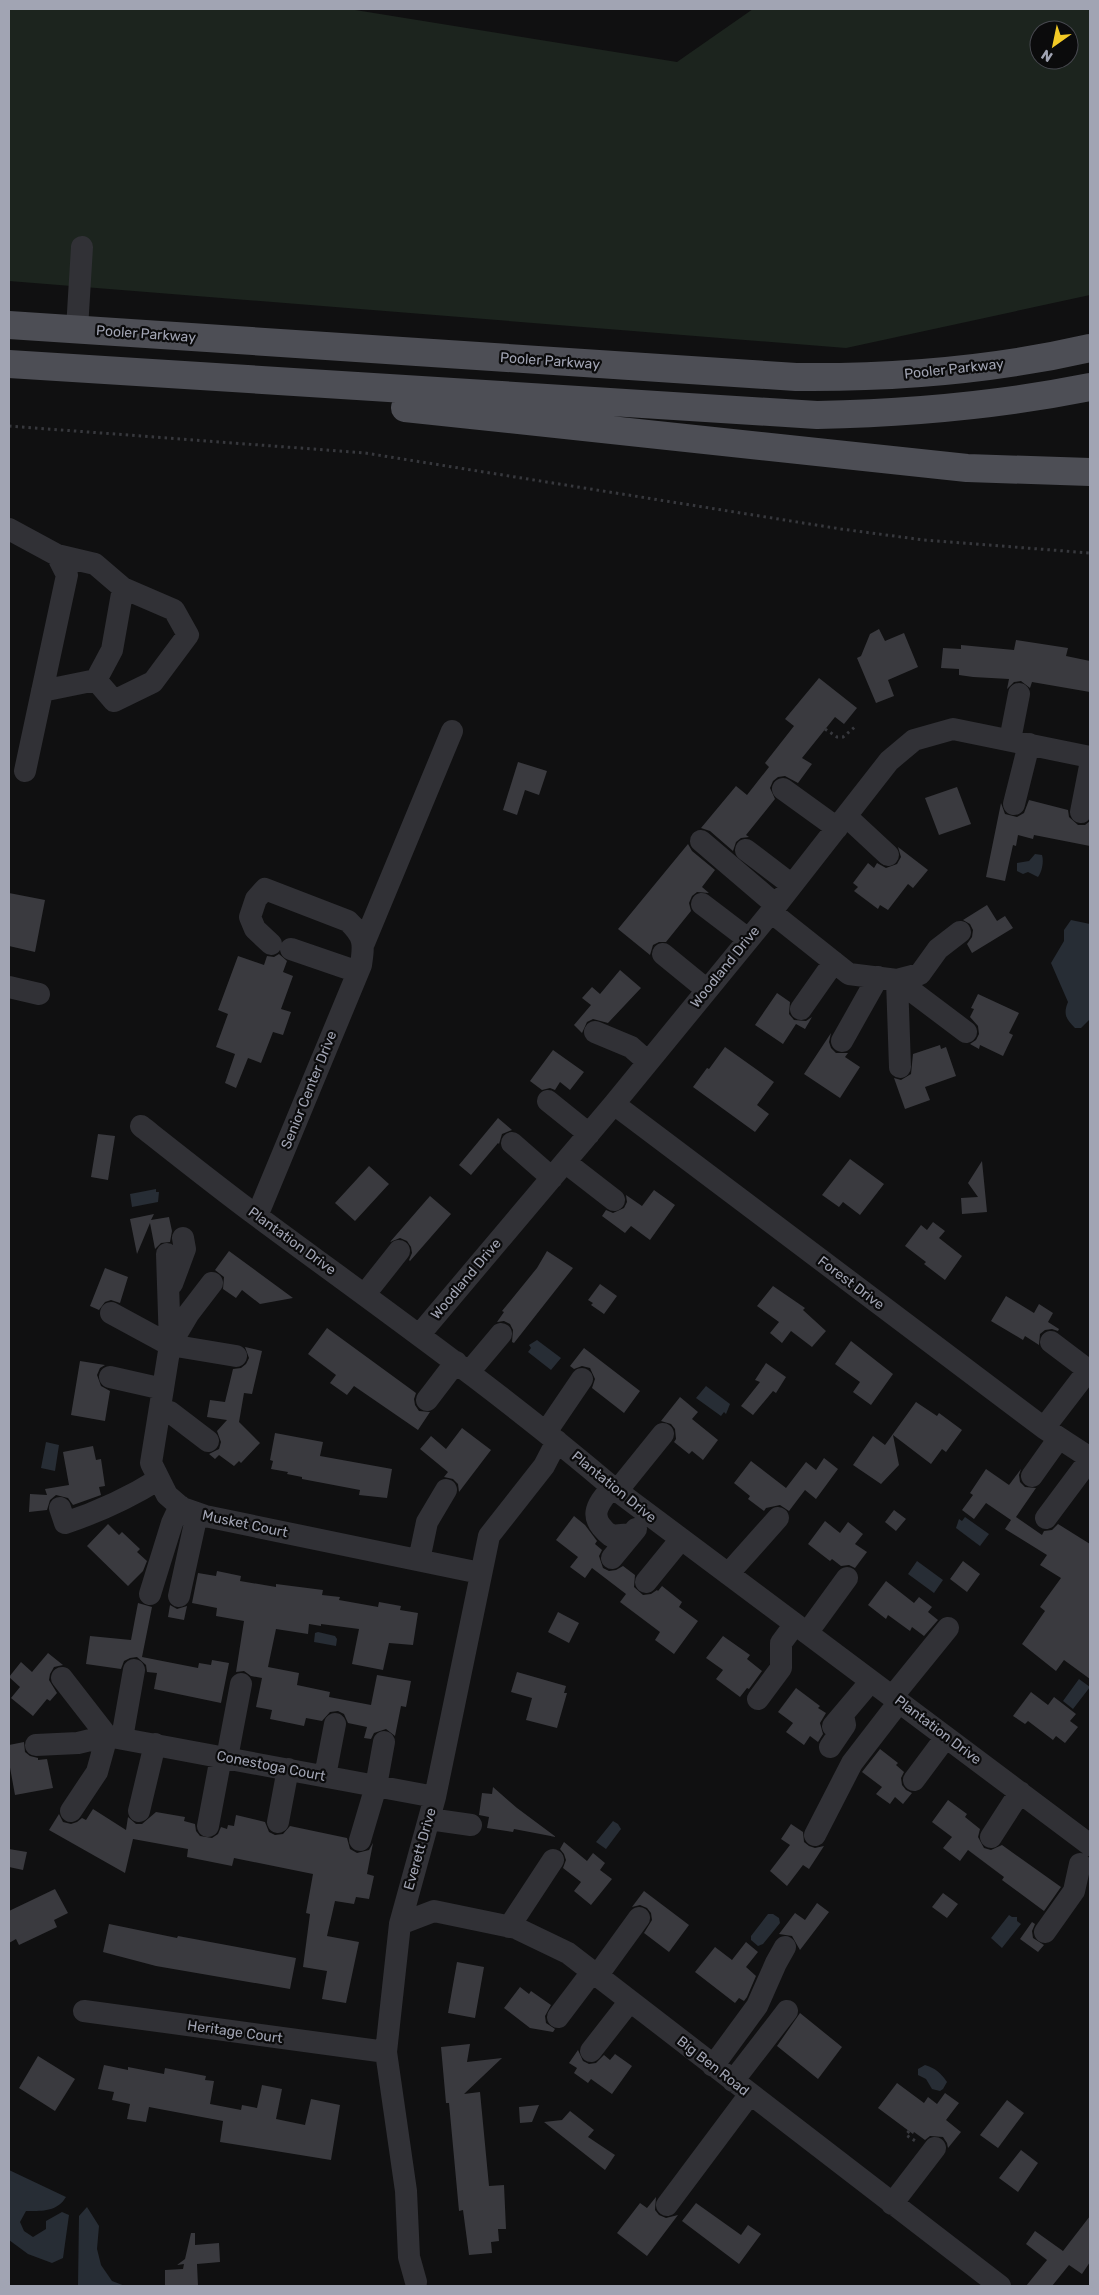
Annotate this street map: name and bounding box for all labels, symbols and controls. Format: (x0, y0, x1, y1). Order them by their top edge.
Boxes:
north arrow (1029, 20, 1079, 70)
text: N (1038, 46, 1056, 65)
street label: Pooler Parkway (95, 322, 197, 346)
street label: Pooler Parkway (499, 349, 601, 373)
street label: Pooler Parkway (903, 355, 1005, 383)
street label: Woodland Drive (687, 923, 763, 1011)
street label: Senior Center Drive (278, 1028, 341, 1152)
street label: Plantation Drive (245, 1204, 339, 1279)
street label: Woodland Drive (427, 1235, 505, 1323)
street label: Forest Drive (814, 1252, 888, 1314)
street label: Plantation Drive (568, 1448, 660, 1526)
street label: Musket Court (201, 1507, 290, 1541)
street label: Plantation Drive (891, 1692, 985, 1768)
street label: Conestoga Court (215, 1747, 327, 1785)
street label: Everett Drive (400, 1806, 440, 1892)
street label: Heritage Court (186, 2017, 284, 2047)
street label: Big Ben Road (674, 2033, 752, 2099)

